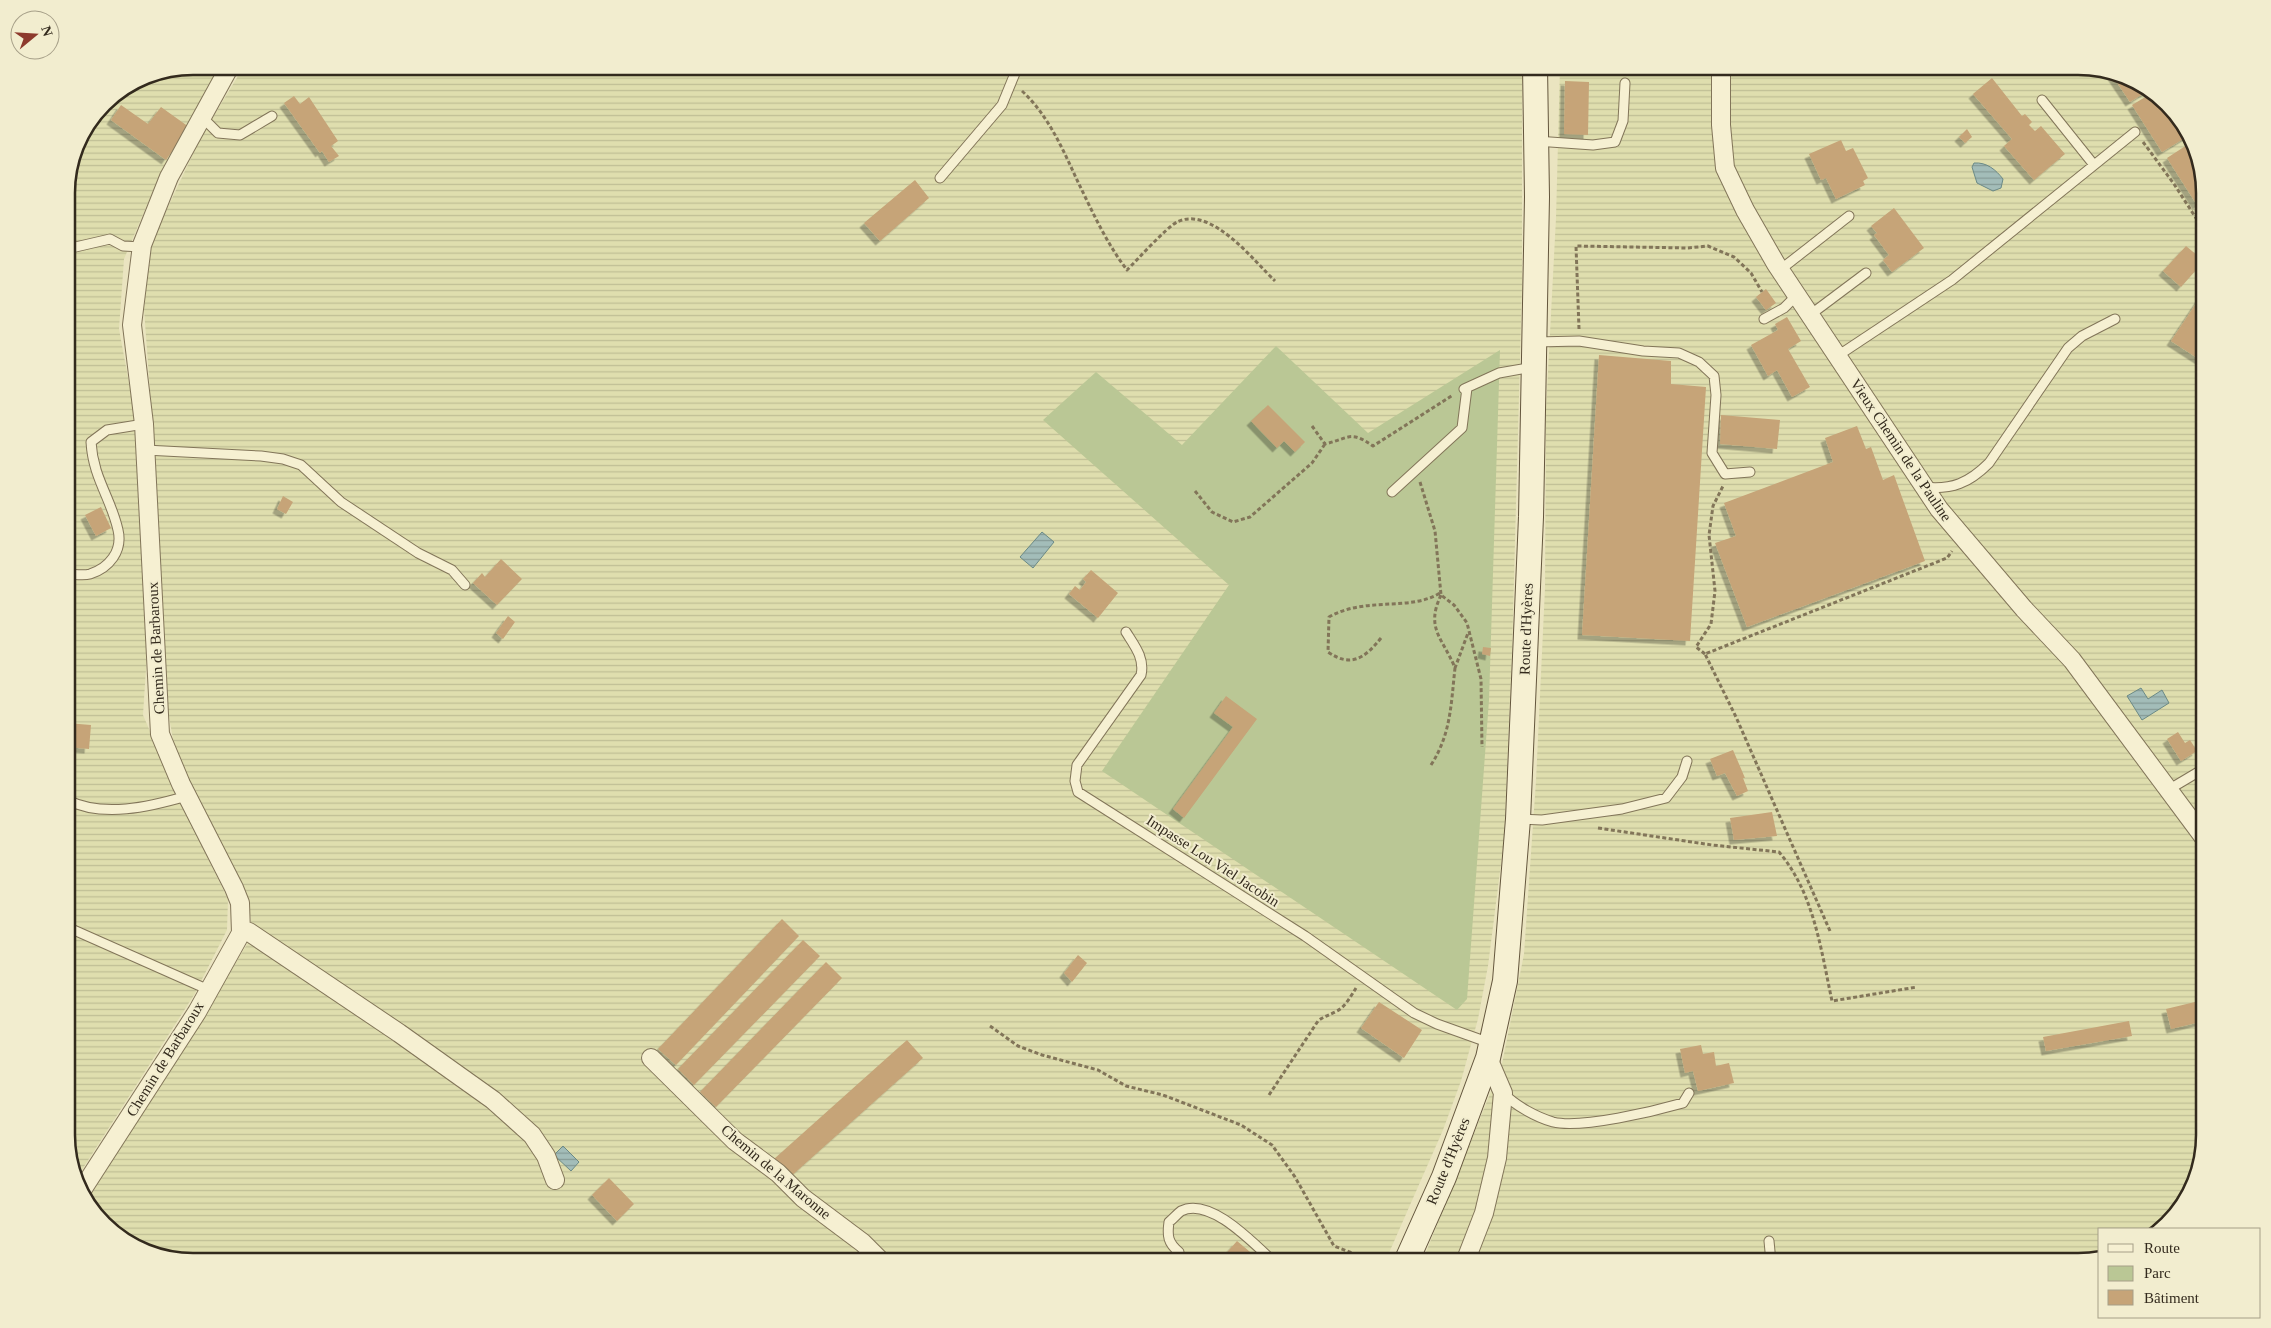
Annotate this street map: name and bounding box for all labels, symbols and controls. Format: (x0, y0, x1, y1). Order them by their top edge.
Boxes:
north arrow (10, 10, 60, 60)
text: N (38, 24, 56, 38)
street label: Vieux Chemin de la Pauline (1847, 376, 1955, 524)
street label: Chemin de Barbaroux (145, 581, 167, 715)
street label: Route d'Hyères (1516, 582, 1536, 675)
street label: Impasse Lou Viel Jacobin (1144, 812, 1283, 910)
street label: Chemin de Barbaroux (123, 998, 207, 1119)
street label: Route d'Hyères (1423, 1115, 1473, 1207)
street label: Chemin de la Maronne (718, 1122, 834, 1223)
legend (2098, 1228, 2261, 1318)
text: Route (2144, 1240, 2180, 1256)
text: Parc (2144, 1265, 2171, 1281)
text: Bâtiment (2144, 1290, 2200, 1306)

